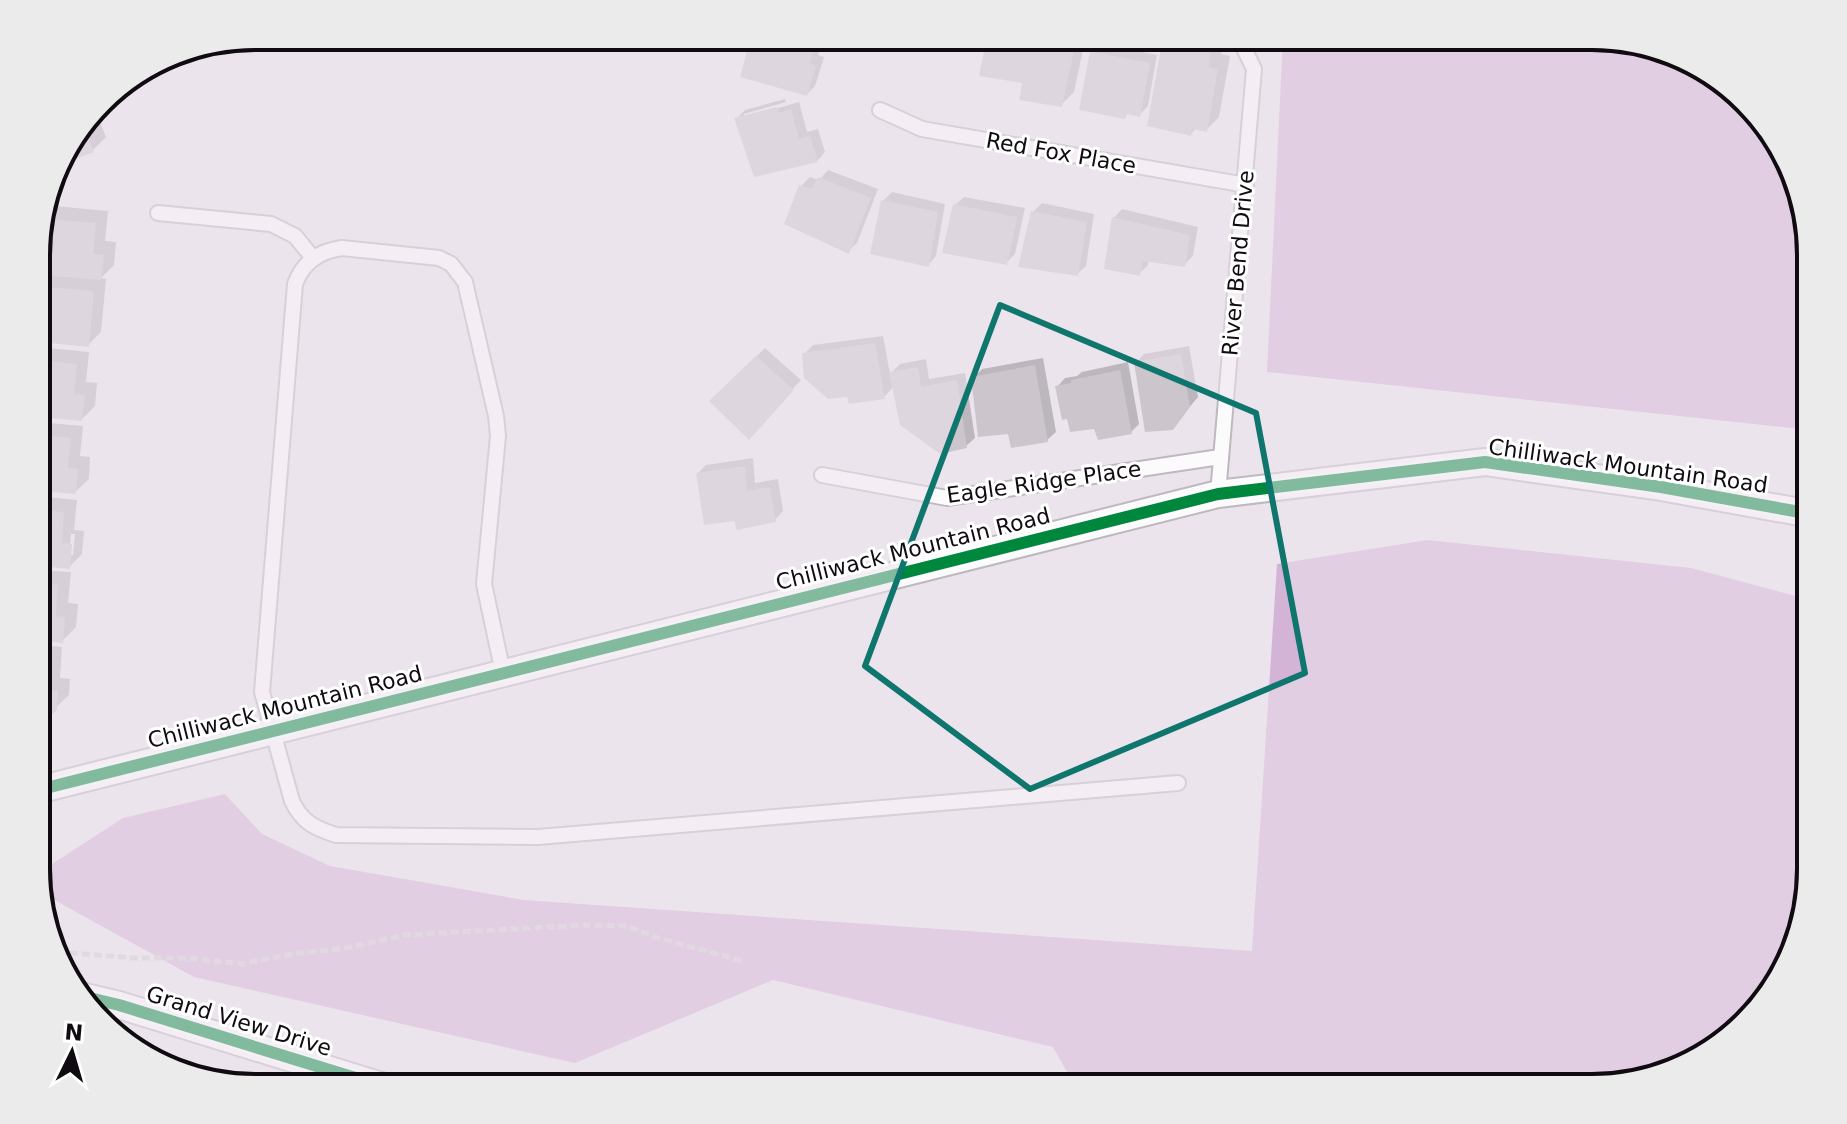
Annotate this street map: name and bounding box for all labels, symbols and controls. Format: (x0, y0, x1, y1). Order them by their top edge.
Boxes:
street label: Red Fox Place (984, 127, 1138, 179)
street label: River Bend Drive (1217, 169, 1259, 357)
street label: Chilliwack Mountain Road (1487, 434, 1769, 498)
street label: Eagle Ridge Place (945, 456, 1143, 508)
street label: Chilliwack Mountain Road (773, 503, 1053, 595)
street label: Chilliwack Mountain Road (145, 661, 425, 753)
street label: Grand View Drive (143, 981, 335, 1061)
north arrow (32, 1012, 112, 1092)
text: N (63, 1019, 84, 1046)

